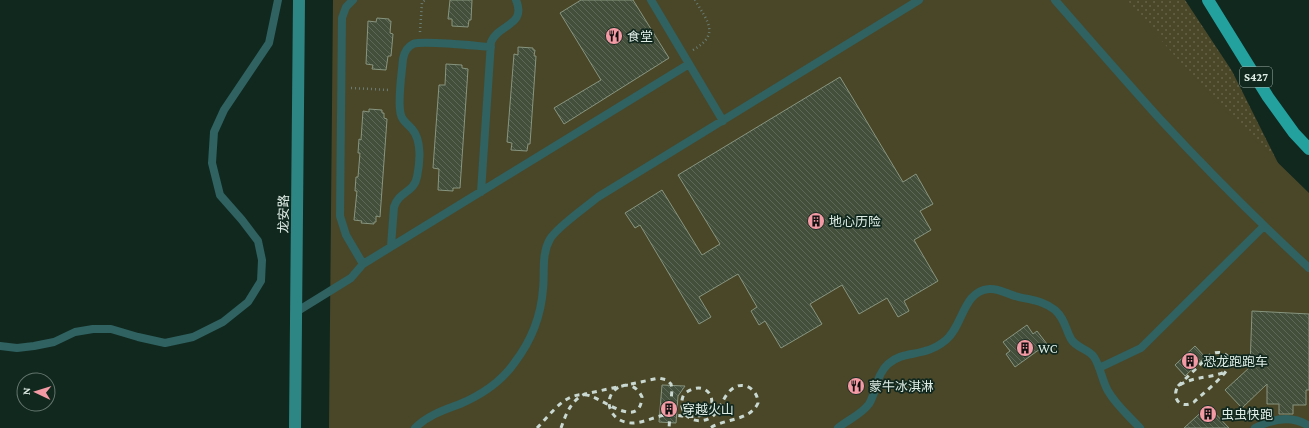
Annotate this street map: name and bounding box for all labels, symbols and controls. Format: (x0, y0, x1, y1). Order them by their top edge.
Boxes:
restaurant icon: 食堂 (604, 26, 624, 46)
place label: 食堂 (627, 29, 653, 44)
road number: S427 (1240, 67, 1272, 87)
street label: 龙安路 (276, 194, 291, 234)
building icon: 地心历险 (806, 211, 826, 231)
place label: 地心历险 (829, 214, 881, 229)
building icon: WC (1015, 338, 1035, 358)
place label: WC (1038, 341, 1058, 356)
building icon: 恐龙跑跑车 (1180, 351, 1200, 371)
place label: 恐龙跑跑车 (1203, 354, 1268, 369)
north arrow (16, 372, 56, 412)
restaurant icon: 蒙牛冰淇淋 (846, 376, 866, 396)
place label: 蒙牛冰淇淋 (869, 379, 934, 394)
text: N (20, 387, 32, 395)
building icon: 穿越火山 (659, 399, 679, 419)
place label: 穿越火山 (682, 402, 734, 417)
building icon: 虫虫快跑 (1198, 404, 1218, 424)
place label: 虫虫快跑 (1221, 407, 1273, 422)

